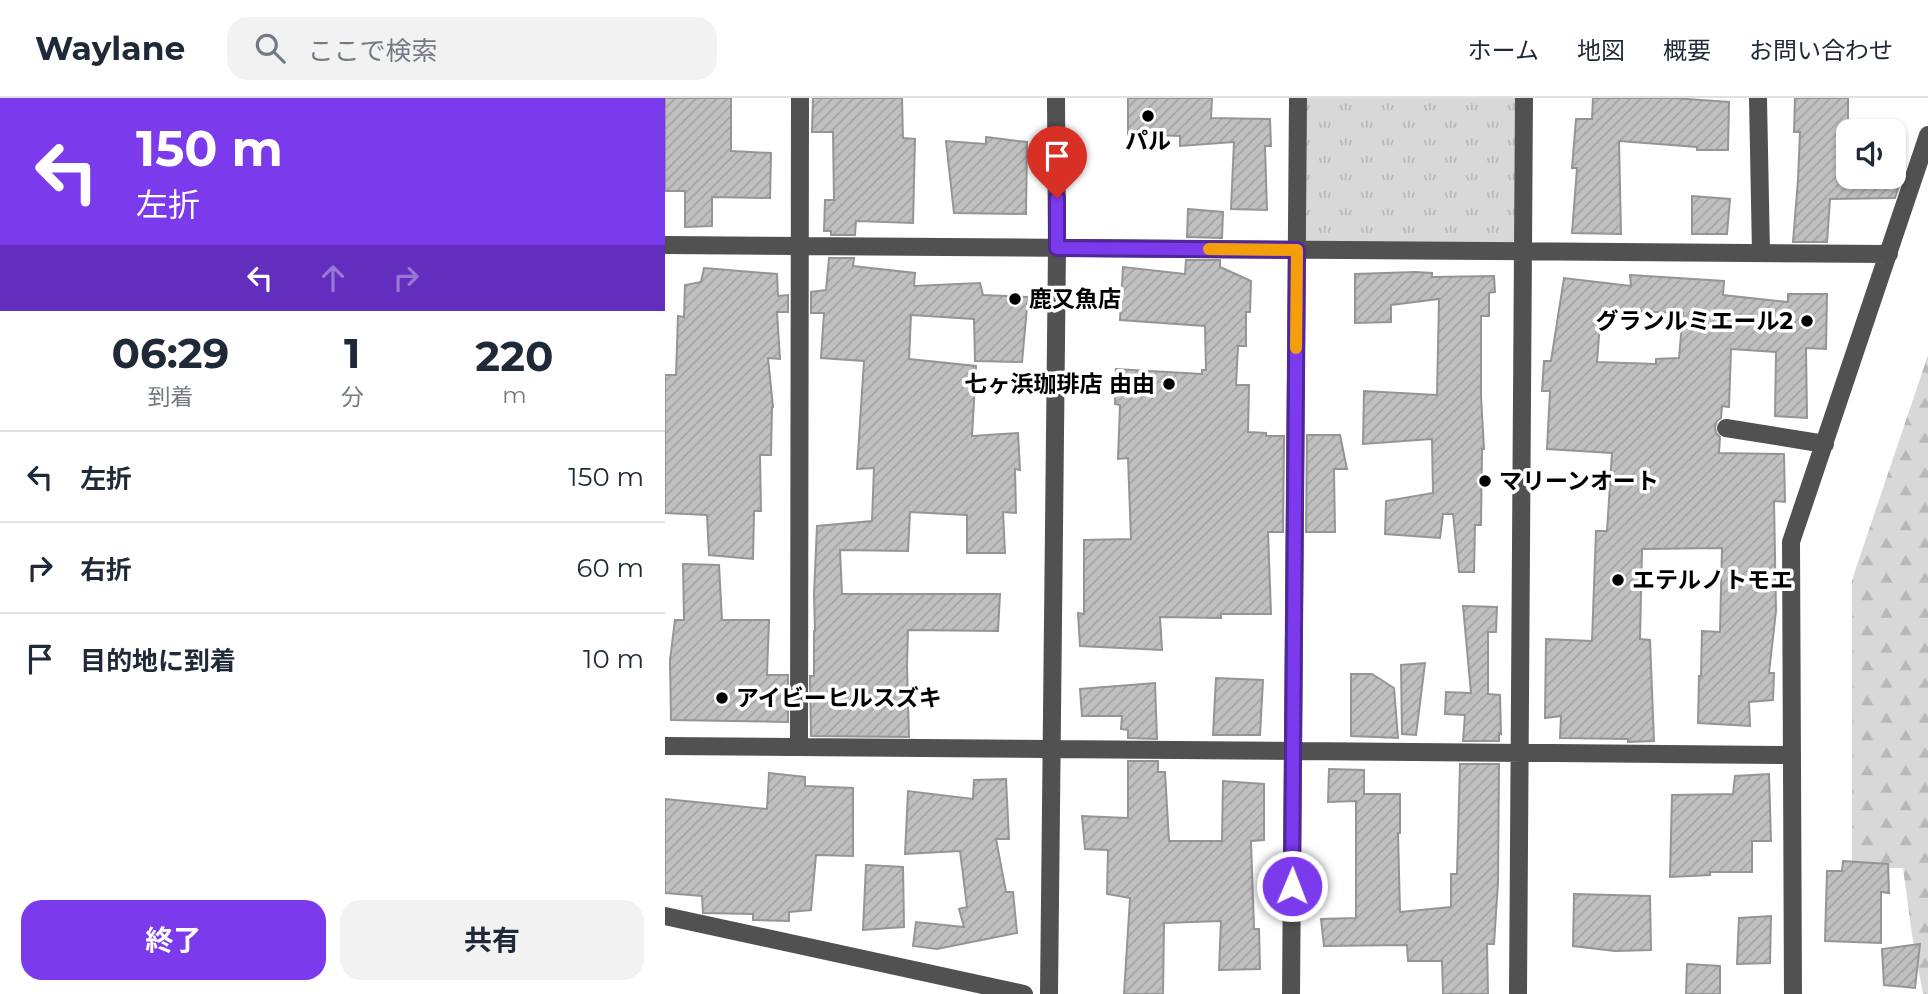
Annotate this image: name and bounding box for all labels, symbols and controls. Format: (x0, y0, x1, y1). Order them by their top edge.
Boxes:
search box (227, 17, 717, 80)
text: Waylane (35, 28, 185, 68)
icon: search (251, 29, 289, 67)
text: ここで検索 (307, 35, 437, 67)
text: ホーム (1468, 36, 1539, 65)
text: 地図 (1577, 36, 1625, 65)
text: 概要 (1663, 36, 1711, 65)
text: お問い合わせ (1749, 36, 1893, 65)
marker: パル (1140, 108, 1156, 124)
text: 150 m (136, 119, 283, 178)
map controls (1836, 119, 1906, 189)
button: sound (1836, 119, 1906, 189)
icon: left (21, 126, 112, 217)
pin (1027, 126, 1087, 198)
place label: パル (1125, 127, 1171, 155)
icon: arrive (1038, 137, 1076, 175)
text: 左折 (136, 185, 200, 224)
icon: left (241, 259, 279, 297)
icon: ahead (314, 259, 352, 297)
icon: right (387, 259, 425, 297)
place label: 鹿又魚店 (1029, 285, 1121, 313)
marker: 鹿又魚店 (1007, 291, 1023, 307)
place label: グランルミエール2 (1595, 307, 1793, 335)
marker: グランルミエール2 (1799, 313, 1815, 329)
text: 06:29 (112, 327, 229, 379)
text: 1 (344, 327, 361, 379)
text: 220 (475, 330, 553, 382)
place label: 七ヶ浜珈琲店 由由 (964, 370, 1155, 398)
marker: 七ヶ浜珈琲店 由由 (1161, 376, 1177, 392)
text: m (502, 381, 527, 409)
text: 到着 (147, 383, 193, 411)
text: 分 (341, 383, 364, 411)
icon: left (21, 458, 59, 496)
text: 150 m (568, 461, 644, 493)
text: 左折 (80, 463, 132, 495)
place label: マリーンオート (1499, 467, 1659, 495)
marker: マリーンオート (1477, 473, 1493, 489)
icon: right (21, 549, 59, 587)
text: 60 m (577, 552, 644, 584)
text: 右折 (80, 554, 132, 586)
place label: エテルノトモエ (1632, 566, 1793, 594)
marker: エテルノトモエ (1610, 572, 1626, 588)
icon: arrive (21, 640, 59, 678)
text: 10 m (583, 643, 644, 675)
text: 目的地に到着 (80, 645, 236, 677)
place label: アイビーヒルスズキ (736, 684, 942, 712)
marker: アイビーヒルスズキ (714, 690, 730, 706)
position arrow (1255, 849, 1329, 923)
button: 終了 (21, 900, 326, 980)
button: 共有 (340, 900, 644, 980)

